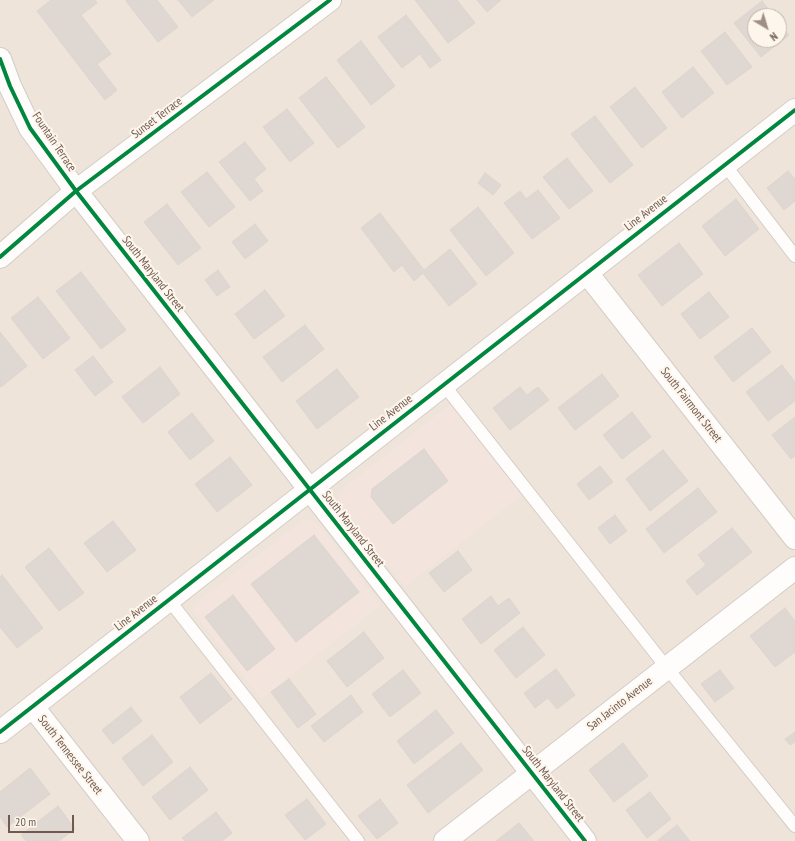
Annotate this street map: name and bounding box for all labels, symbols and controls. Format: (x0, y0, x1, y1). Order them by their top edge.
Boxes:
north arrow (747, 8, 787, 48)
text: N (767, 29, 780, 44)
street label: Sunset Terrace (129, 94, 185, 142)
street label: Fountain Terrace (29, 110, 79, 174)
street label: Line Avenue (622, 192, 670, 234)
street label: South Maryland Street (119, 233, 187, 315)
street label: South Fairmont Street (657, 365, 725, 445)
street label: Line Avenue (367, 392, 415, 434)
street label: South Maryland Street (319, 488, 387, 570)
street label: Line Avenue (112, 592, 160, 634)
street label: San Jacinto Avenue (584, 674, 656, 734)
street label: South Tennessee Street (35, 713, 105, 797)
street label: South Maryland Street (519, 743, 587, 825)
scale bar (10, 807, 76, 833)
text: 20 m (15, 814, 36, 829)

